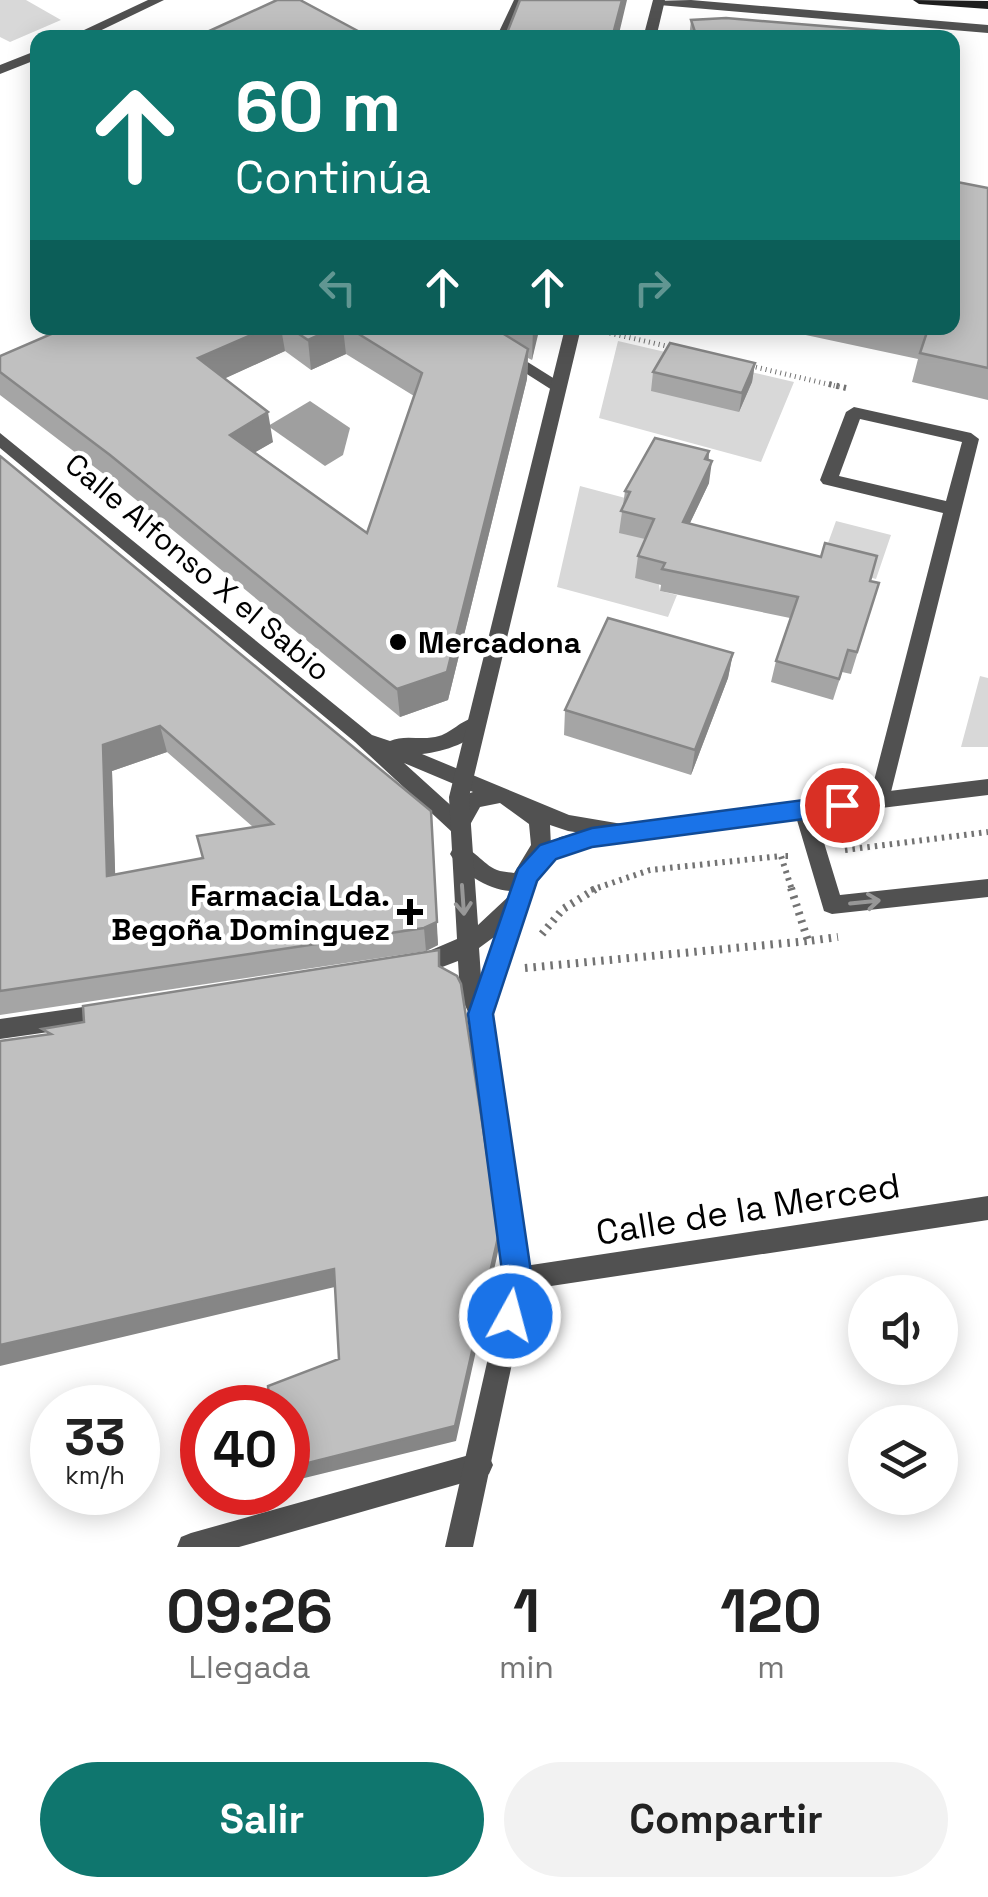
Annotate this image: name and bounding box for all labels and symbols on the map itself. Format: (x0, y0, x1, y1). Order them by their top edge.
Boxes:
street label: Calle Alfonso X el Sabio (57, 445, 339, 689)
place label: Mercadona (418, 623, 581, 662)
marker: Mercadona (387, 631, 409, 653)
pin (800, 763, 885, 848)
place label: Farmacia Lda. Begoña Dominguez (111, 876, 390, 949)
one-way arrow (454, 883, 473, 915)
one-way arrow (848, 892, 880, 911)
marker: Farmacia Lda. Begoña Dominguez (399, 901, 421, 923)
street label: Calle de la Merced (593, 1163, 903, 1255)
position arrow (458, 1264, 562, 1368)
speed limit sign: 40 (180, 1385, 310, 1515)

